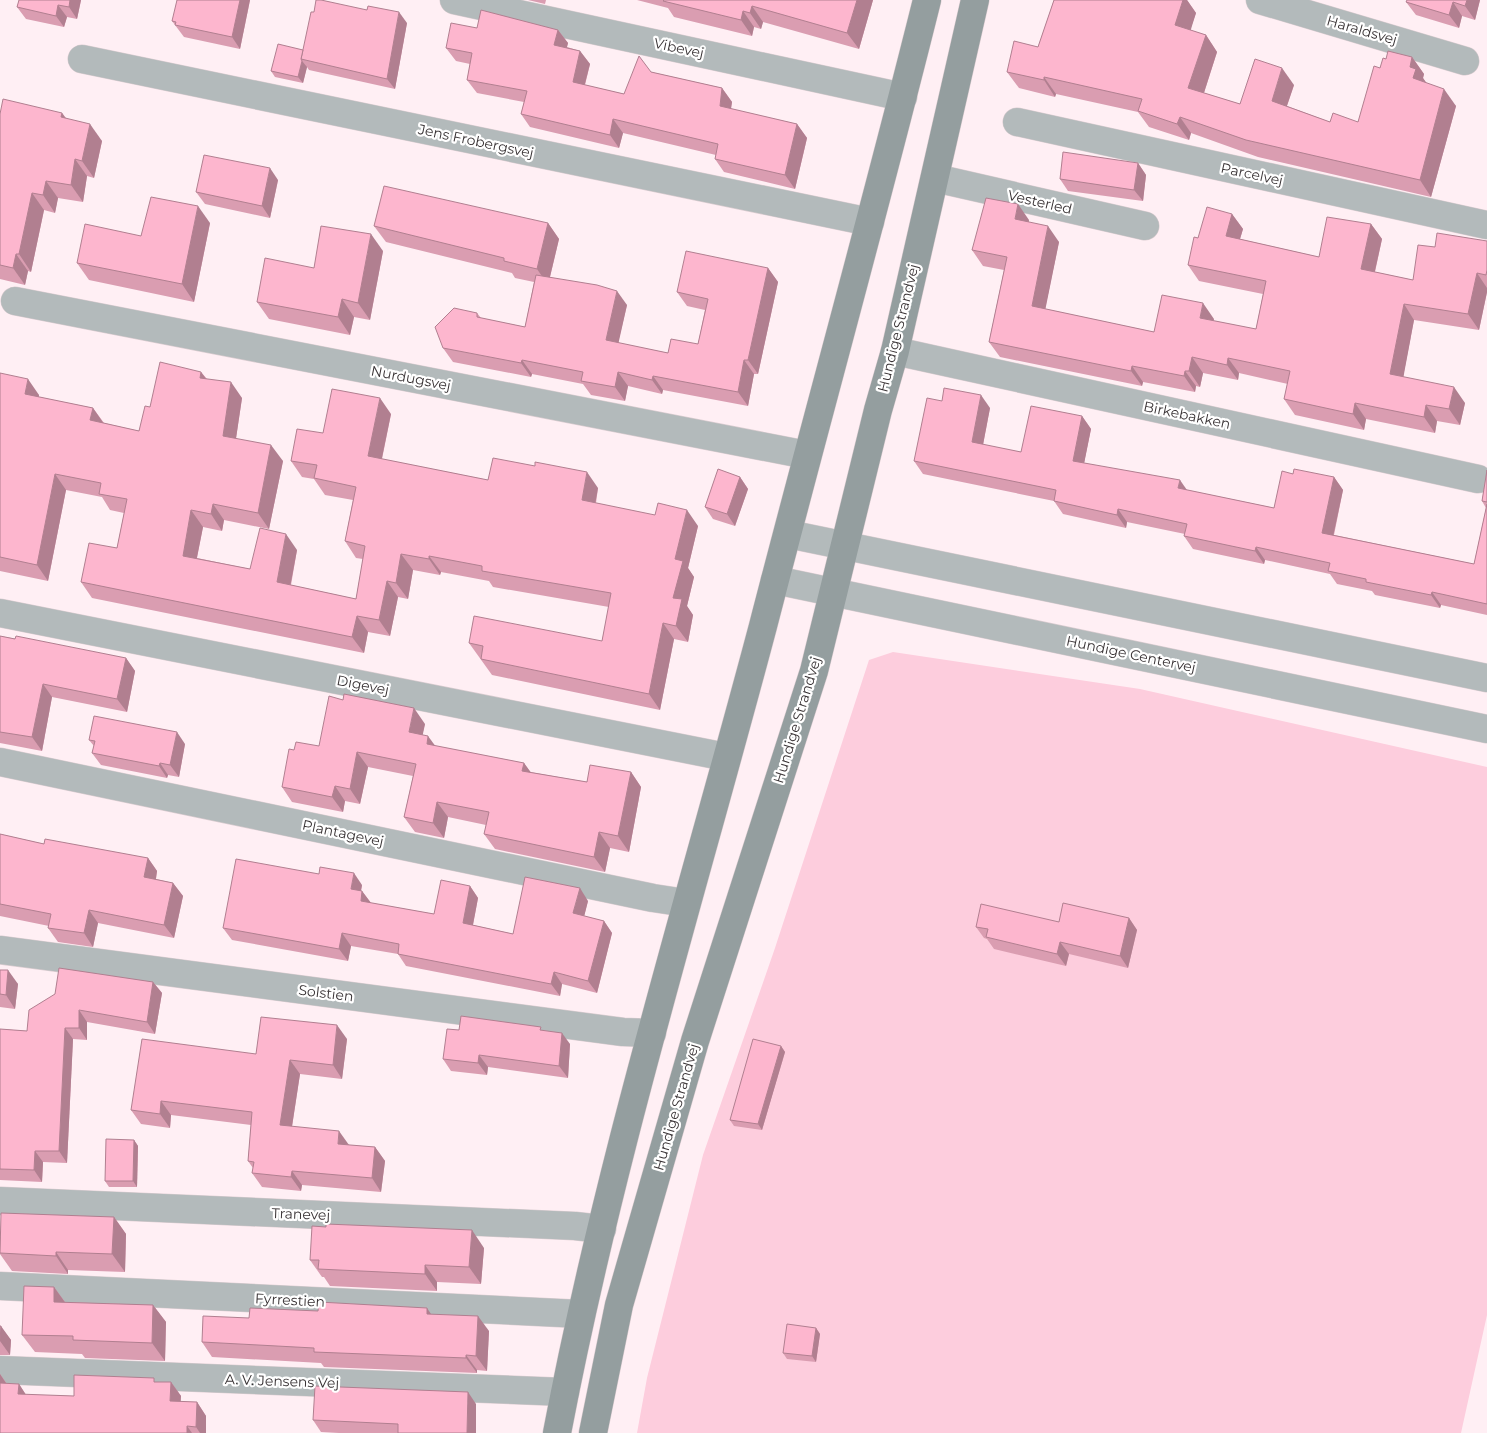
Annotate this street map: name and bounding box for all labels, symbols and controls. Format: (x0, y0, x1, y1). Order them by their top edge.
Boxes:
street label: Haraldsvej (1325, 11, 1399, 49)
street label: Vibevej (652, 34, 706, 62)
street label: Jens Frobergsvej (416, 120, 535, 162)
street label: Parcelvej (1219, 159, 1285, 189)
street label: Vesterled (1006, 186, 1074, 218)
street label: Hundige Strandvej (873, 262, 923, 394)
street label: Nurdugsvej (370, 361, 452, 395)
street label: Birkebakken (1142, 397, 1232, 433)
street label: Hundige Centervej (1065, 631, 1197, 677)
street label: Hundige Strandvej (769, 655, 825, 785)
street label: Digevej (335, 671, 391, 699)
street label: Plantagevej (301, 816, 385, 850)
street label: Solstien (297, 981, 355, 1005)
street label: Hundige Strandvej (649, 1041, 703, 1173)
street label: Tranevej (271, 1204, 331, 1224)
street label: Fyrrestien (255, 1289, 325, 1311)
street label: A. V. Jensens Vej (225, 1370, 339, 1392)

